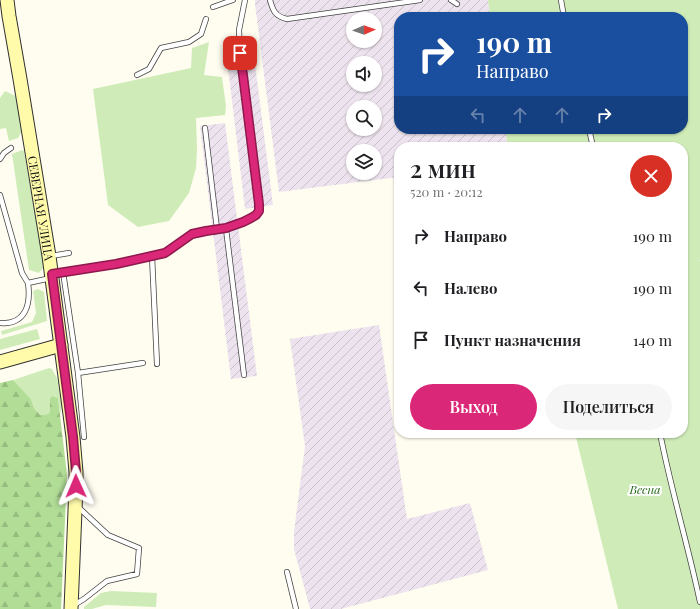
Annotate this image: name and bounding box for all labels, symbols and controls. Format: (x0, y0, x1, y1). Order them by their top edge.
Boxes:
north arrow (346, 12, 382, 48)
map controls (346, 12, 382, 180)
text: 190 m (476, 23, 552, 60)
icon: right (410, 28, 462, 80)
pin (223, 36, 257, 70)
icon: arrive (229, 42, 251, 64)
button: sound (346, 56, 382, 92)
text: Направо (476, 59, 549, 83)
button: search (346, 100, 382, 136)
icon: left (467, 104, 489, 126)
icon: ahead (509, 104, 531, 126)
icon: ahead (551, 104, 573, 126)
icon: right (593, 104, 615, 126)
button: layers (346, 144, 382, 180)
text: 2 мин (410, 152, 476, 184)
street label: СЕВЕРНАЯ УЛИЦА (25, 155, 58, 262)
button: close (630, 155, 672, 197)
text: 520 m · 20:12 (410, 183, 483, 200)
icon: right (410, 225, 432, 247)
text: Направо (444, 226, 507, 246)
text: 190 m (633, 226, 672, 246)
icon: left (410, 277, 432, 299)
text: Налево (444, 278, 497, 298)
text: 190 m (633, 278, 672, 298)
icon: arrive (410, 329, 432, 351)
text: Пункт назначения (444, 330, 581, 350)
text: 140 m (633, 330, 672, 350)
button: Выход (410, 384, 537, 430)
button: Поделиться (545, 384, 672, 430)
position arrow (55, 465, 97, 507)
park label: Весна (628, 481, 661, 497)

